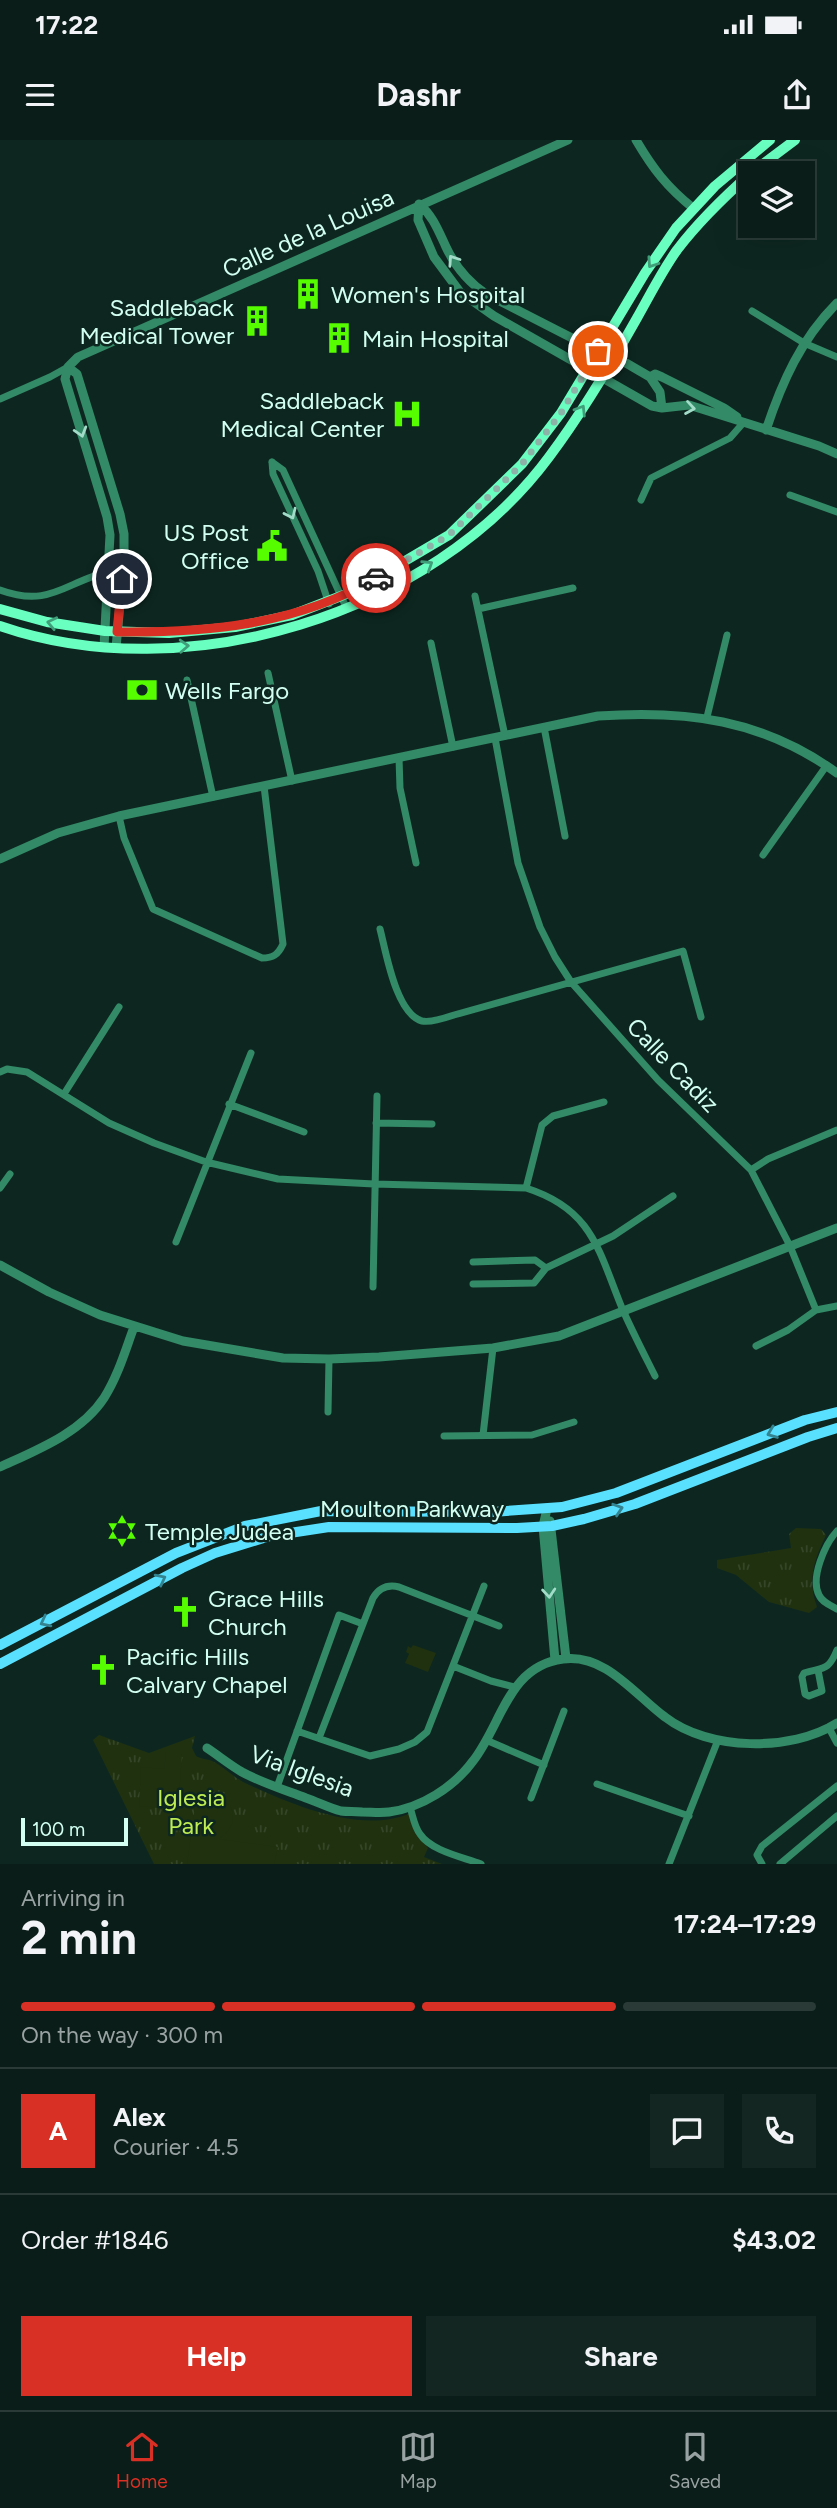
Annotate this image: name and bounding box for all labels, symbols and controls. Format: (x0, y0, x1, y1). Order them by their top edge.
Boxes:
text: 17:22 (35, 9, 98, 41)
icon: menu (21, 76, 59, 114)
text: Dashr (376, 76, 461, 114)
icon: share (778, 76, 816, 114)
map controls (738, 161, 815, 238)
button: layers (738, 161, 815, 238)
street label: Calle de la Louisa (218, 182, 398, 284)
one-way arrow (449, 255, 462, 268)
one-way arrow (648, 255, 660, 268)
building icon: Women's Hospital (291, 277, 325, 311)
place label: Women's Hospital (331, 280, 525, 309)
place label: Saddleback Medical Tower (79, 293, 234, 350)
building icon: Saddleback Medical Tower (240, 304, 274, 338)
building icon: Main Hospital (322, 321, 356, 355)
pin (568, 321, 628, 381)
place label: Main Hospital (362, 324, 509, 353)
icon: bag (579, 332, 617, 370)
place label: Saddleback Medical Center (221, 386, 384, 443)
hospital icon: Saddleback Medical Center (390, 397, 424, 431)
one-way arrow (684, 400, 696, 415)
one-way arrow (573, 405, 586, 418)
one-way arrow (73, 425, 87, 438)
one-way arrow (283, 507, 297, 519)
place label: US Post Office (164, 518, 249, 575)
public building icon: US Post Office (255, 529, 289, 563)
courier (341, 543, 411, 613)
pin (92, 549, 152, 609)
icon: car (357, 559, 395, 597)
icon: home (103, 560, 141, 598)
one-way arrow (420, 561, 433, 573)
one-way arrow (46, 617, 58, 631)
one-way arrow (179, 639, 190, 654)
bank icon: Wells Fargo (125, 673, 159, 707)
place label: Wells Fargo (165, 676, 289, 705)
street label: Calle Cadiz (621, 1012, 725, 1118)
one-way arrow (767, 1424, 779, 1438)
street label: Moulton Parkway (320, 1494, 504, 1523)
one-way arrow (611, 1503, 624, 1517)
synagogue icon: Temple Judea (105, 1514, 139, 1548)
place label: Temple Judea (145, 1517, 294, 1546)
one-way arrow (154, 1574, 166, 1587)
place label: Grace Hills Church (208, 1584, 324, 1641)
one-way arrow (541, 1588, 556, 1599)
church icon: Grace Hills Church (168, 1595, 202, 1629)
one-way arrow (40, 1614, 52, 1628)
place label: Pacific Hills Calvary Chapel (126, 1642, 287, 1699)
church icon: Pacific Hills Calvary Chapel (86, 1653, 120, 1687)
street label: Via Iglesia (246, 1739, 358, 1803)
park label: Iglesia Park (157, 1783, 225, 1840)
scale bar (21, 1815, 128, 1847)
text: 100 m (32, 1818, 85, 1841)
text: Arriving in (21, 1884, 125, 1912)
text: 17:24–17:29 (674, 1908, 816, 1940)
text: 2 min (21, 1910, 137, 1966)
text: On the way · 300 m (21, 2021, 223, 2049)
button: chat (650, 2094, 724, 2168)
button: phone (742, 2094, 816, 2168)
text: Alex (113, 2101, 166, 2133)
text: A (49, 2115, 67, 2147)
text: Courier · 4.5 (113, 2133, 239, 2161)
text: Order #1846 (21, 2224, 169, 2256)
text: $43.02 (732, 2224, 816, 2256)
button: Help (21, 2316, 412, 2396)
button: Share (426, 2316, 816, 2396)
tab: Home (116, 2428, 168, 2493)
tab: Map (399, 2428, 437, 2493)
tab: Saved (669, 2428, 721, 2493)

